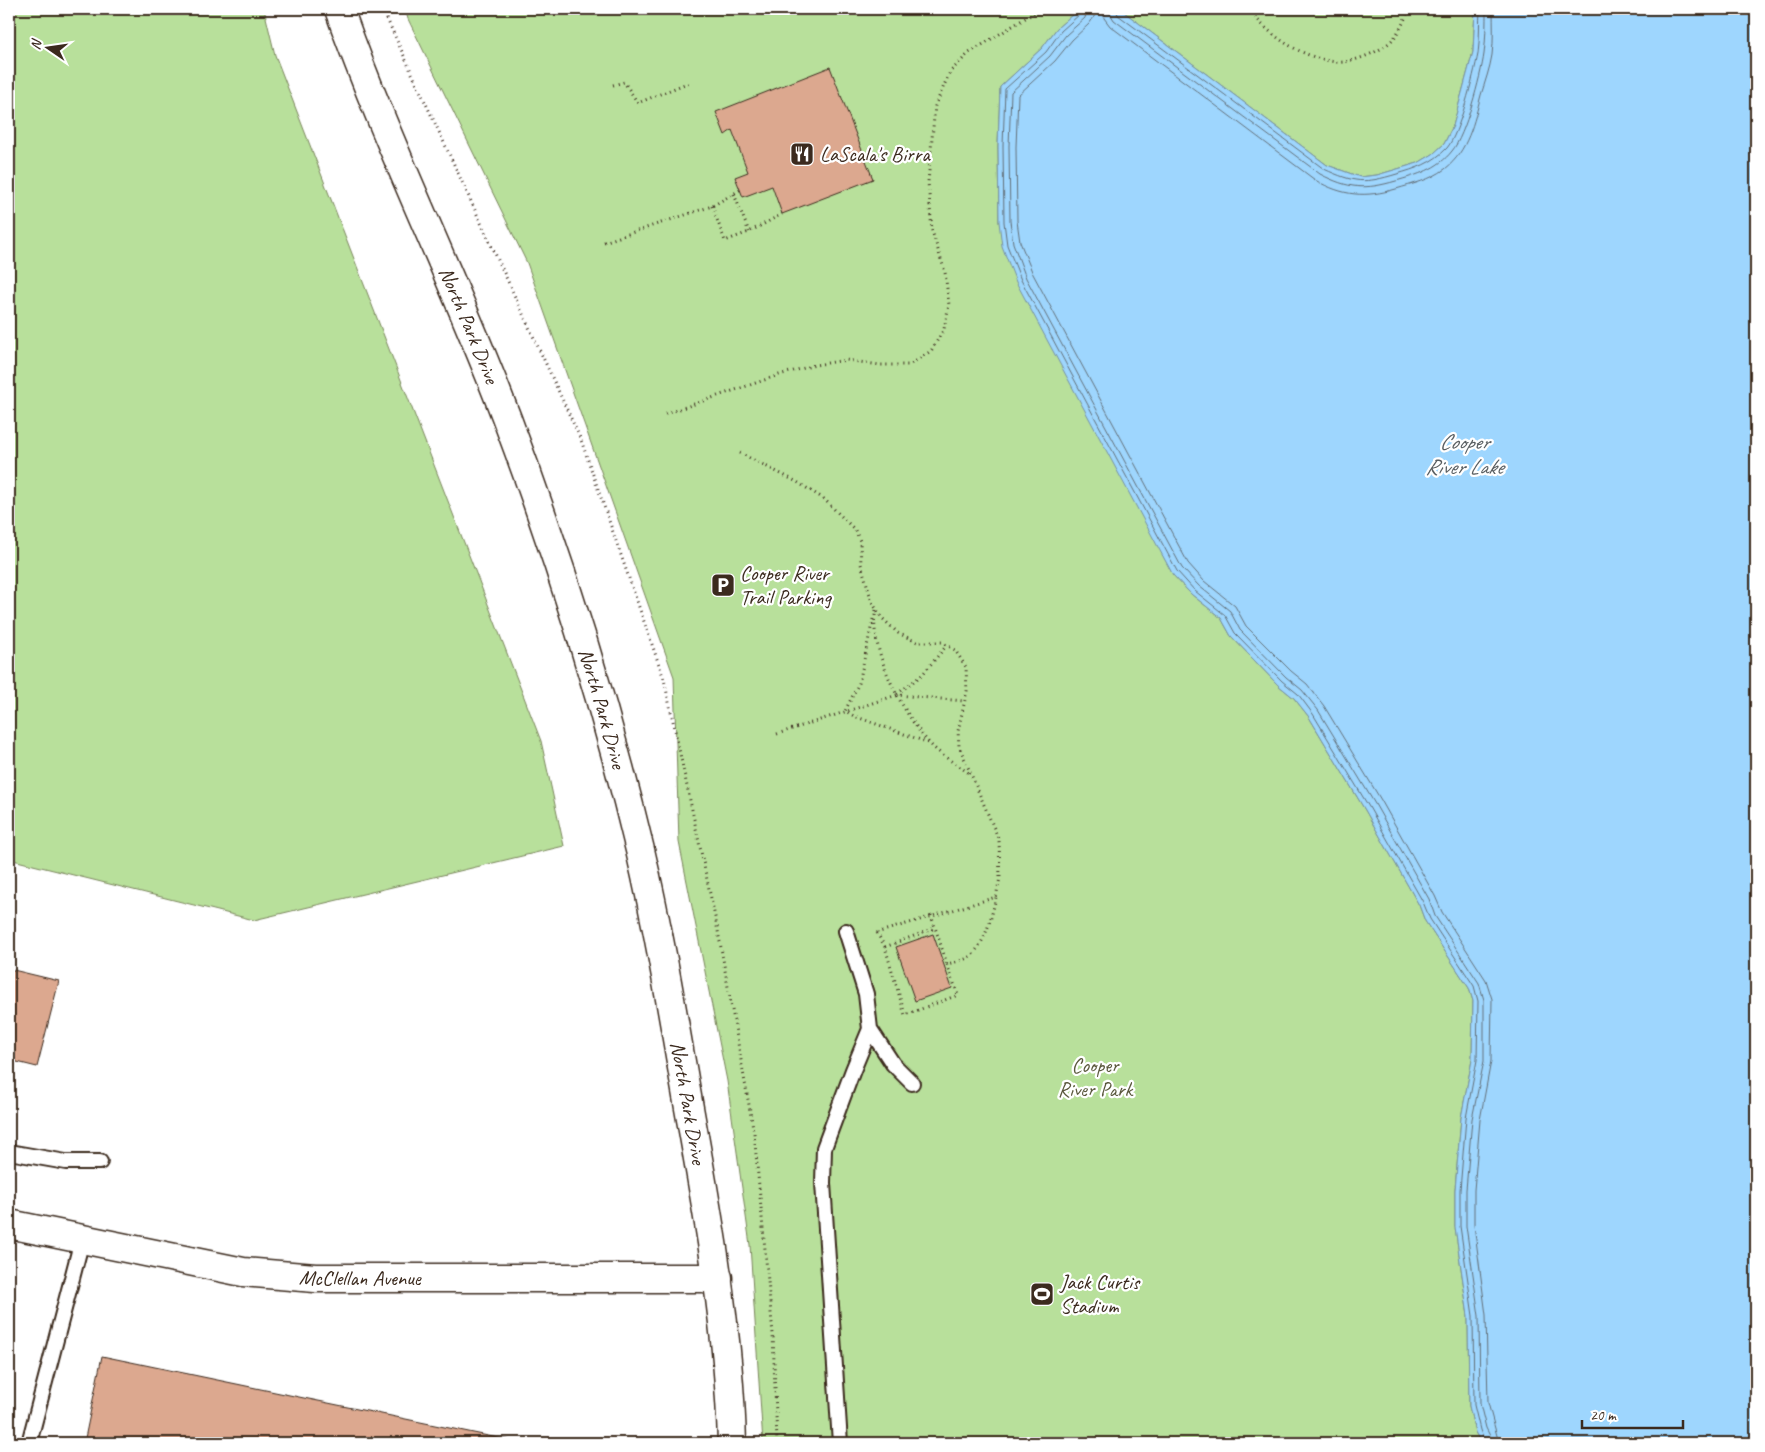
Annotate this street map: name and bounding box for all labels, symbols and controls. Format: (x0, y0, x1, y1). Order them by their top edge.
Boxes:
north arrow (22, 22, 72, 72)
text: N (27, 37, 46, 51)
restaurant icon: LaScala's Birra (789, 141, 815, 167)
place label: LaScala's Birra (820, 141, 931, 167)
street label: North Park Drive (433, 263, 506, 389)
water label: Cooper River Lake (1425, 428, 1507, 481)
place label: Cooper River Trail Parking (740, 560, 832, 610)
parking icon: Cooper River Trail Parking (710, 572, 736, 598)
street label: North Park Drive (573, 645, 632, 774)
street label: North Park Drive (665, 1040, 712, 1168)
park label: Cooper River Park (1058, 1052, 1135, 1102)
street label: McClellan Avenue (298, 1264, 422, 1291)
place label: Jack Curtis Stadium (1059, 1269, 1141, 1319)
sports icon: Jack Curtis Stadium (1029, 1281, 1055, 1307)
scale bar (1582, 1397, 1684, 1429)
text: 20 m (1590, 1406, 1617, 1425)

